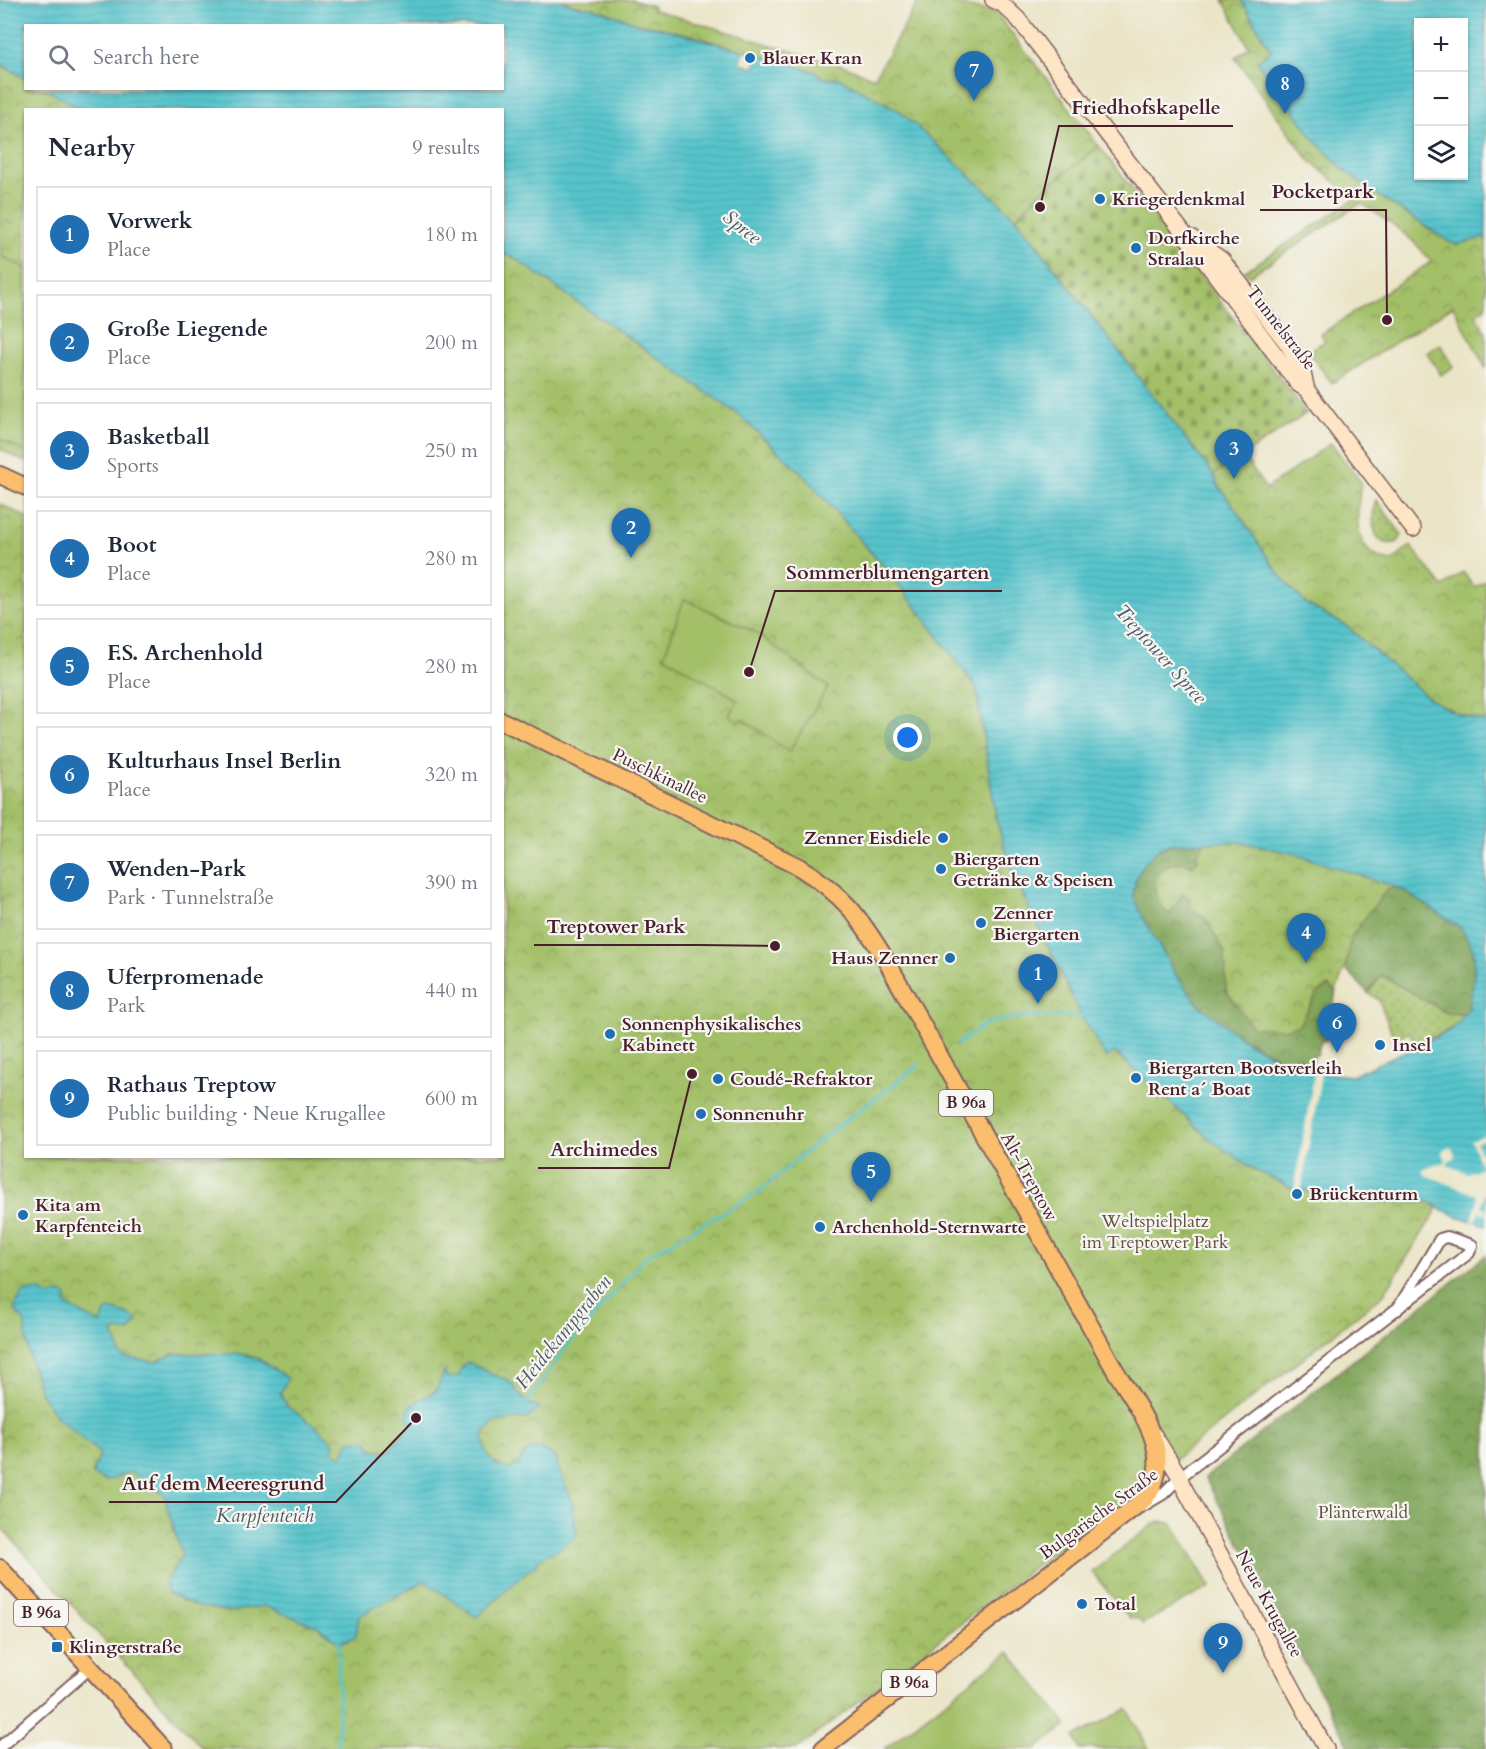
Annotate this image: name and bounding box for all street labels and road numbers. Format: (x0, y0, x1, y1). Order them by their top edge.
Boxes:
street label: Tunnelstraße (1240, 280, 1322, 376)
street label: Puschkinallee (608, 742, 712, 810)
road number: B 96a (939, 1090, 993, 1116)
street label: Alt-Treptow (994, 1128, 1064, 1227)
street label: Bulgarische Straße (1035, 1462, 1163, 1566)
street label: Neue Krugallee (1229, 1546, 1309, 1662)
road number: B 96a (14, 1600, 68, 1626)
road number: B 96a (882, 1670, 936, 1696)

